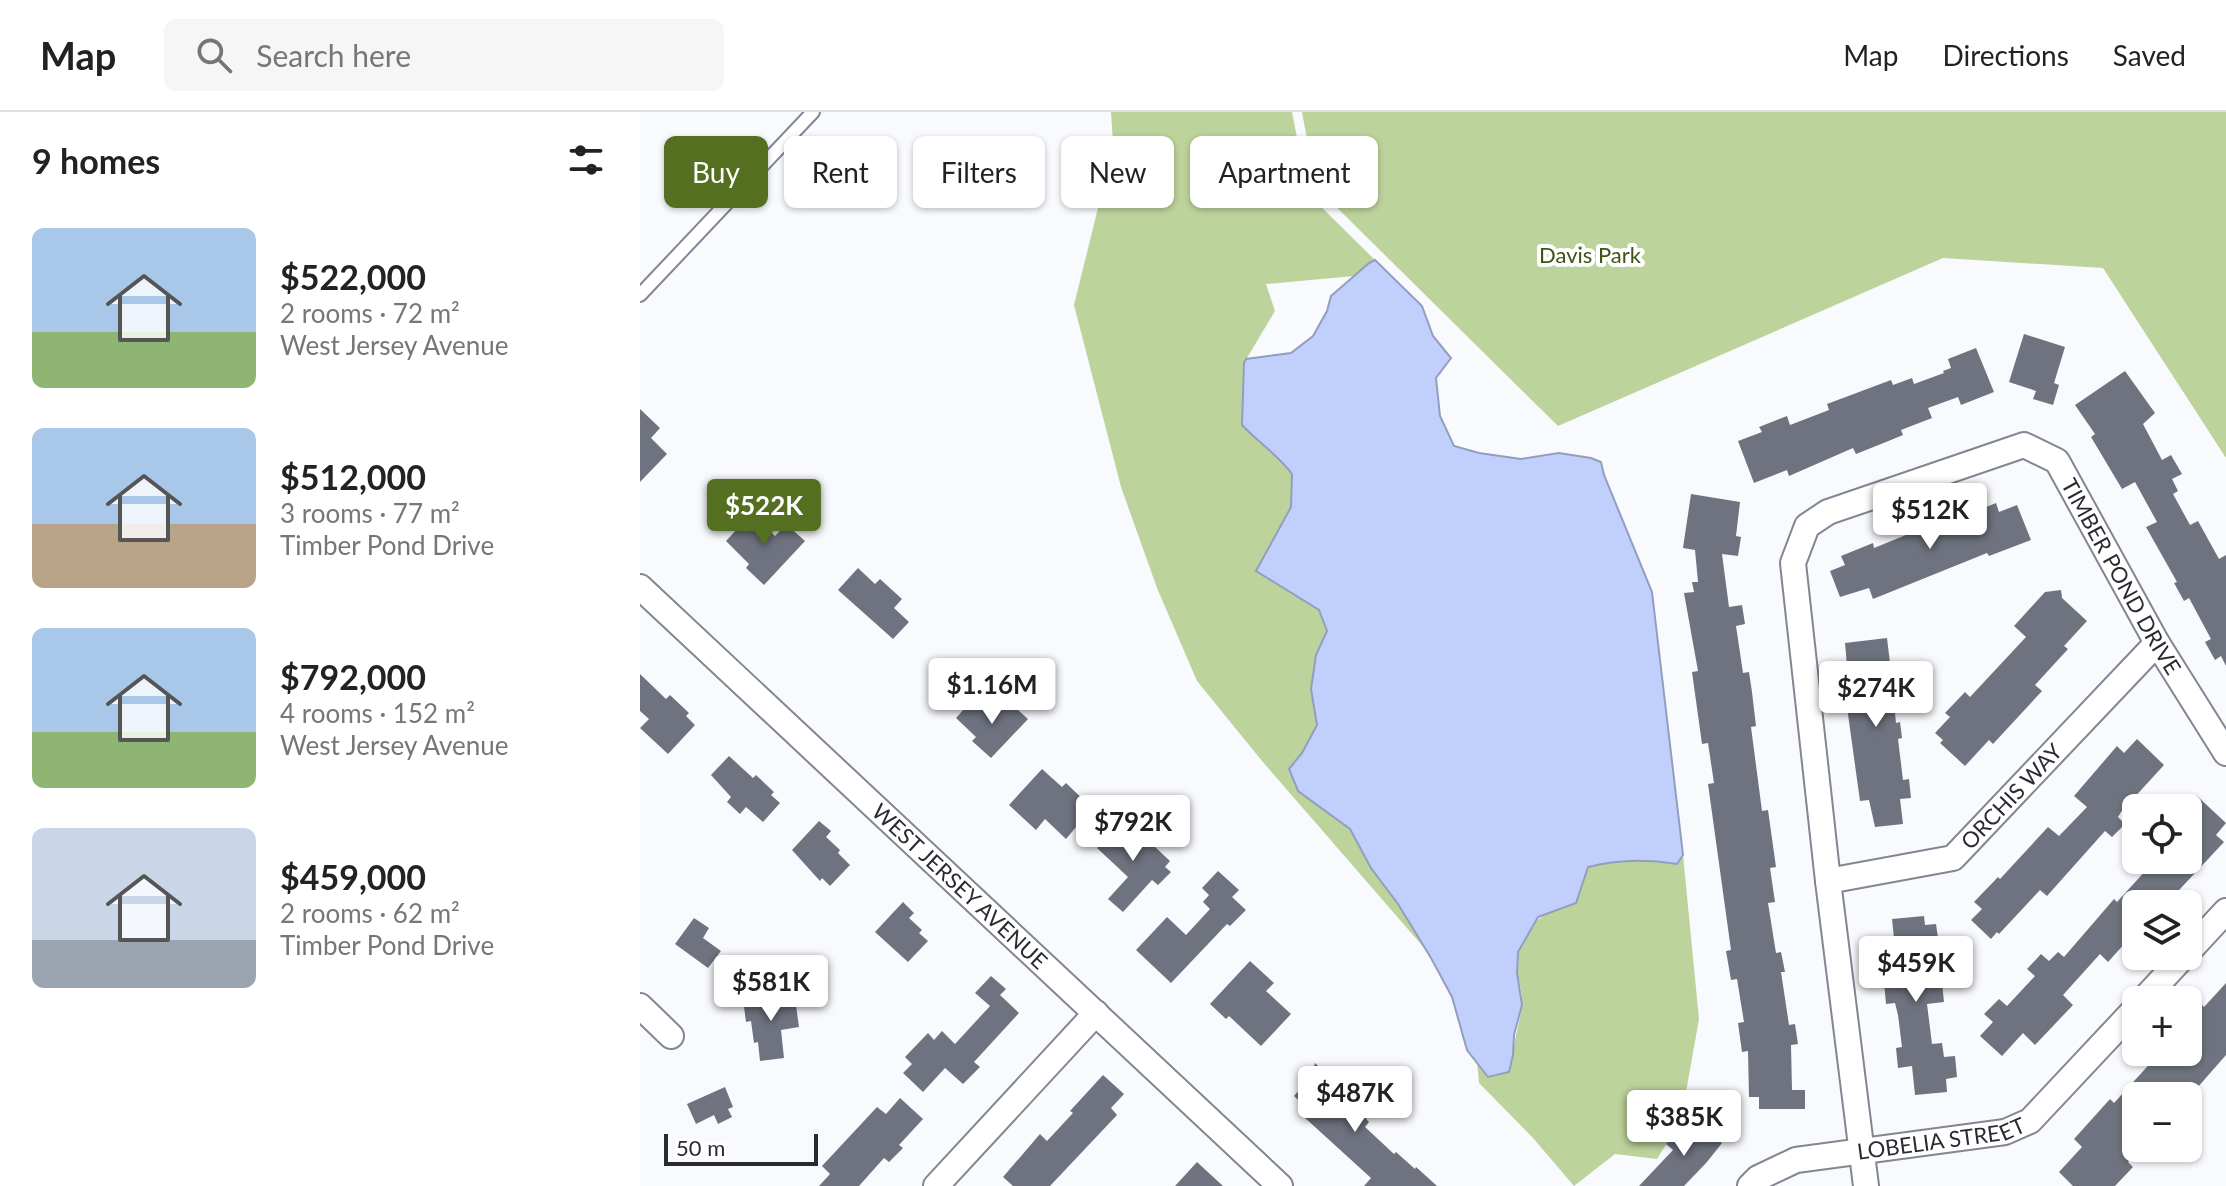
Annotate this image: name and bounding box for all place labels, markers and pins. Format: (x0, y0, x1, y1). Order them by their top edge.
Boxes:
pin: $522K (708, 479, 820, 547)
pin: $512K (1874, 483, 1986, 551)
pin: $1.16M (927, 658, 1057, 726)
pin: $274K (1820, 661, 1932, 729)
pin: $792K (1077, 795, 1189, 863)
pin: $459K (1860, 936, 1972, 1004)
pin: $581K (715, 955, 827, 1023)
pin: $487K (1299, 1066, 1411, 1134)
pin: $385K (1628, 1090, 1740, 1158)

